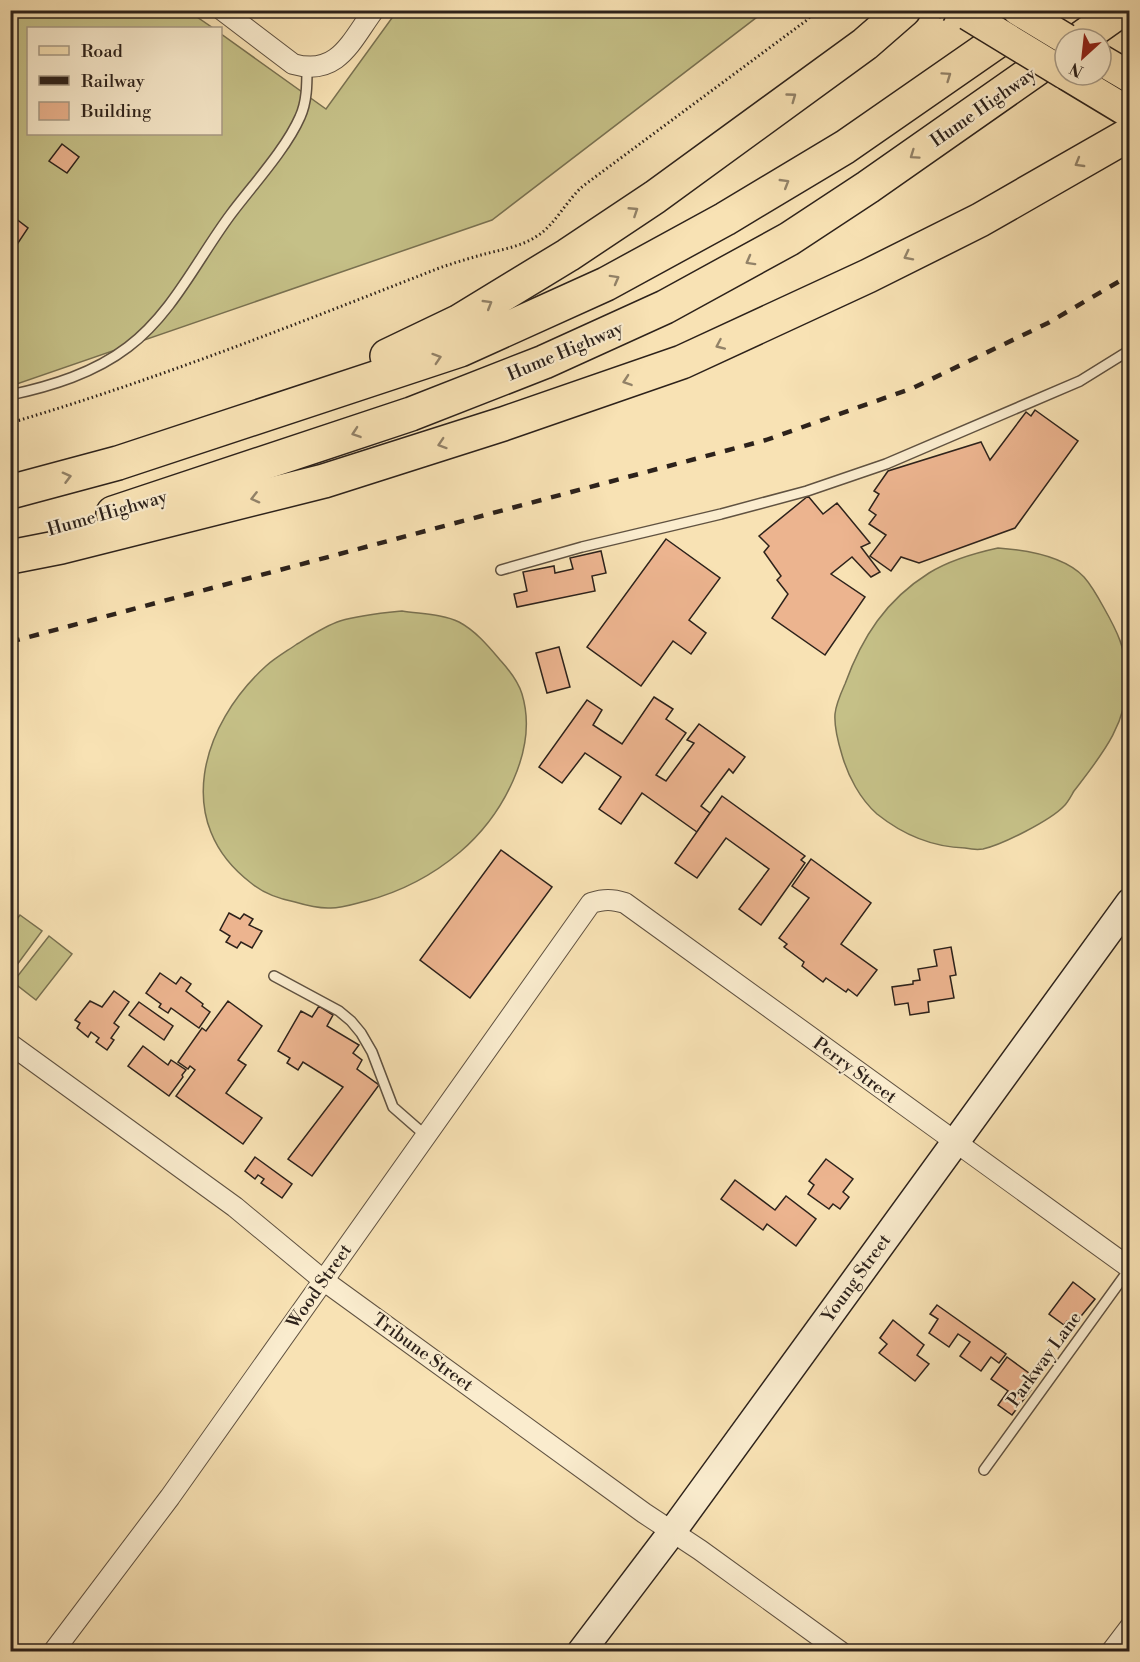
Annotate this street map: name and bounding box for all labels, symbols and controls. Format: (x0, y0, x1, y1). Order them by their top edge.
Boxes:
legend (27, 27, 222, 135)
north arrow (1053, 27, 1113, 87)
text: Road (81, 40, 124, 63)
text: N (1066, 58, 1087, 81)
street label: Hume Highway (926, 62, 1041, 152)
text: Railway (81, 70, 145, 93)
one-way arrow (941, 72, 952, 83)
one-way arrow (786, 93, 797, 104)
text: Building (80, 100, 152, 123)
one-way arrow (909, 148, 920, 159)
one-way arrow (1075, 156, 1085, 167)
one-way arrow (779, 179, 789, 191)
one-way arrow (627, 207, 638, 218)
one-way arrow (903, 249, 914, 260)
one-way arrow (746, 254, 756, 265)
one-way arrow (609, 275, 619, 286)
one-way arrow (482, 299, 492, 311)
street label: Hume Highway (504, 317, 627, 386)
one-way arrow (715, 338, 726, 350)
one-way arrow (431, 352, 442, 365)
one-way arrow (622, 373, 633, 386)
one-way arrow (351, 425, 362, 438)
one-way arrow (437, 436, 448, 449)
one-way arrow (62, 471, 72, 484)
street label: Hume Highway (44, 485, 170, 542)
one-way arrow (250, 491, 260, 504)
street label: Perry Street (808, 1032, 902, 1109)
street label: Young Street (816, 1229, 896, 1328)
street label: Wood Street (281, 1239, 357, 1334)
street label: Parkway Lane (1002, 1307, 1087, 1411)
street label: Tribune Street (368, 1308, 478, 1397)

